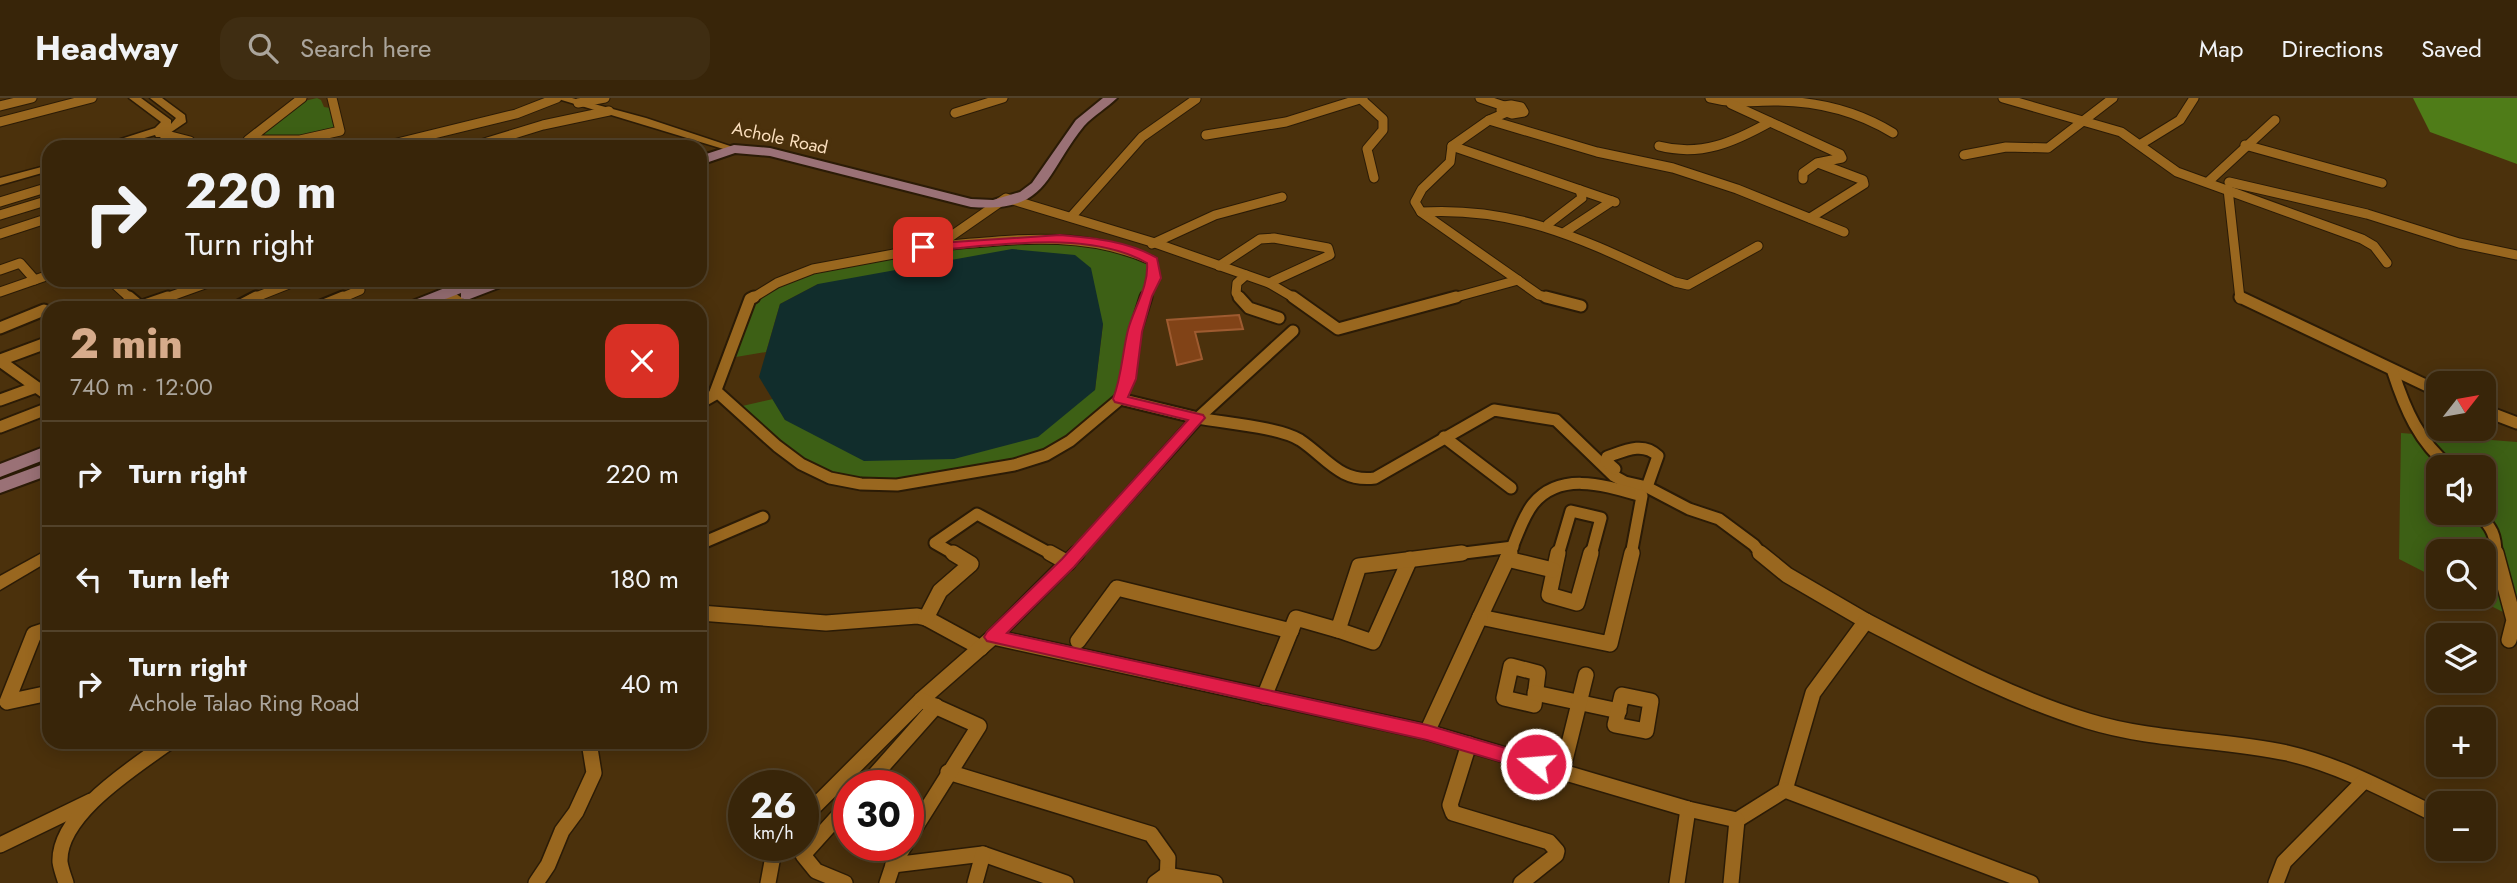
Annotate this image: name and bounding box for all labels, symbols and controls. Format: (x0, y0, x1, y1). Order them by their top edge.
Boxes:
search box (220, 17, 710, 80)
text: Headway (35, 25, 178, 72)
icon: search (244, 29, 282, 67)
text: Search here (300, 29, 431, 67)
text: Map (2199, 31, 2244, 66)
text: Directions (2282, 31, 2383, 66)
text: Saved (2421, 31, 2482, 66)
street label: Achole Road (730, 115, 830, 161)
text: 220 m (185, 156, 337, 226)
icon: right (70, 168, 161, 259)
pin (893, 217, 953, 277)
text: Turn right (185, 221, 314, 267)
icon: arrive (904, 228, 942, 266)
text: 2 min (70, 313, 183, 374)
button: close (605, 324, 679, 398)
text: 740 m · 12:00 (70, 370, 213, 404)
north arrow (2426, 371, 2496, 441)
map controls (2426, 371, 2496, 861)
icon: right (70, 455, 108, 493)
text: Turn right (129, 455, 247, 493)
text: 220 m (606, 455, 679, 493)
button: sound (2426, 455, 2496, 525)
button: search (2426, 539, 2496, 609)
icon: left (70, 560, 108, 598)
text: Turn left (129, 560, 229, 598)
text: 180 m (609, 560, 679, 598)
button: layers (2426, 623, 2496, 693)
text: Turn right (129, 648, 247, 686)
icon: right (70, 665, 108, 703)
text: 40 m (620, 665, 679, 703)
text: Achole Talao Ring Road (129, 686, 360, 720)
button: + (2426, 707, 2496, 777)
position arrow (1499, 727, 1573, 801)
speed limit sign: 30 (833, 770, 924, 861)
text: 26 (750, 781, 797, 831)
button: − (2426, 791, 2496, 861)
text: km/h (753, 820, 794, 846)

